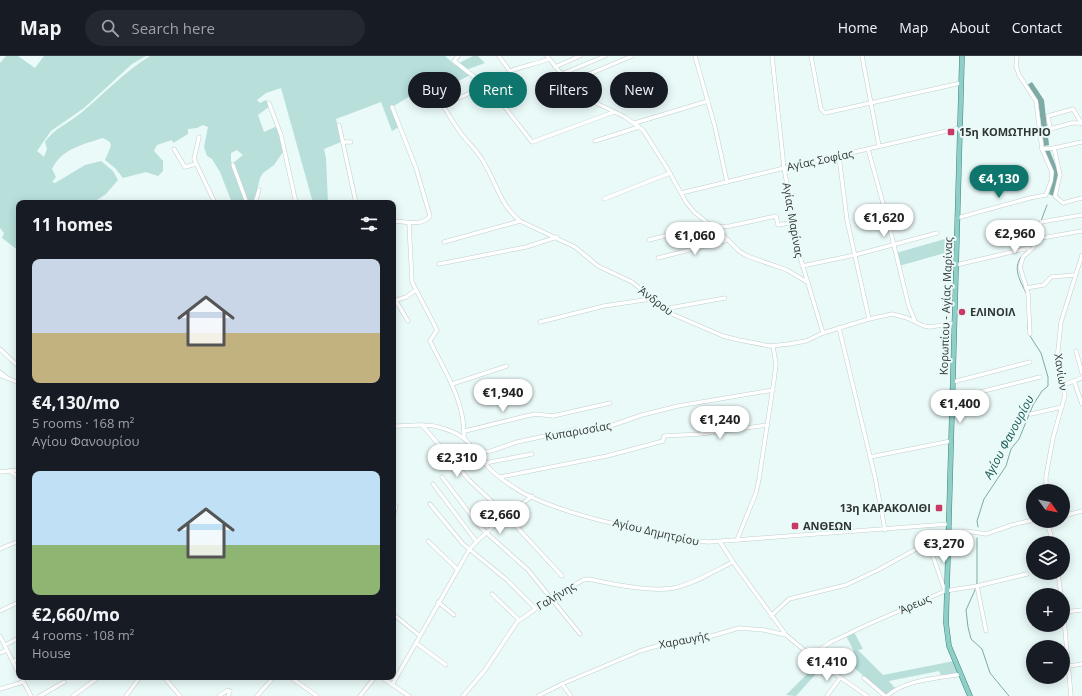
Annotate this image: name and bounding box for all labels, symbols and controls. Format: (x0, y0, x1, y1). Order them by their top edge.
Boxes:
search box (85, 10, 365, 46)
text: Map (20, 15, 61, 41)
icon: search (99, 17, 121, 39)
text: Search here (131, 18, 215, 38)
text: Home (838, 18, 877, 37)
text: Map (899, 18, 928, 37)
text: About (950, 18, 990, 37)
text: Contact (1012, 18, 1062, 37)
chip: Buy (408, 72, 461, 108)
chip: Rent (469, 72, 527, 108)
chip: Filters (535, 72, 602, 108)
chip: New (610, 72, 668, 108)
place label: 15η ΚΟΜΩΤΗΡΙΟ (959, 124, 1051, 139)
marker: 15η ΚΟΜΩΤΗΡΙΟ (946, 127, 956, 137)
street label: Αγίας Σοφίας (785, 145, 855, 174)
pin: €4,130 (966, 165, 1032, 199)
text: €4,130 (979, 169, 1019, 187)
street label: Αγίας Μαρίνας (779, 181, 807, 259)
pin: €1,620 (851, 204, 917, 238)
text: €1,620 (864, 208, 904, 226)
text: 11 homes (32, 213, 113, 236)
icon: filters (358, 213, 380, 235)
pin: €2,960 (982, 220, 1048, 254)
pin: €1,060 (662, 222, 728, 256)
text: €2,960 (995, 224, 1035, 242)
text: €1,060 (675, 226, 715, 244)
street label: Κορωπίου - Αγίας Μαρίνας (936, 237, 955, 375)
street label: Άνδρου (636, 283, 677, 319)
icon: home (170, 285, 242, 357)
place label: ΕΛΙΝΟΙΛ (970, 304, 1016, 319)
marker: ΕΛΙΝΟΙΛ (957, 307, 967, 317)
street label: Χανίων (1051, 352, 1072, 392)
pin: €1,940 (470, 379, 536, 413)
text: €1,940 (483, 383, 523, 401)
pin: €1,400 (927, 390, 993, 424)
text: €4,130/mo (32, 391, 120, 414)
water label: Αγίου Φανουρίου (979, 392, 1038, 482)
text: €1,400 (940, 394, 980, 412)
pin: €1,240 (687, 406, 753, 440)
text: €1,240 (700, 410, 740, 428)
text: 5 rooms · 168 m² (32, 414, 134, 432)
street label: Κυπαρισσίας (544, 417, 612, 444)
text: Αγίου Φανουρίου (32, 432, 139, 450)
pin: €2,310 (424, 444, 490, 478)
text: €2,310 (437, 448, 477, 466)
north arrow (1026, 484, 1070, 528)
map controls (1026, 484, 1070, 684)
icon: home (170, 497, 242, 569)
place label: 13η ΚΑΡΑΚΟΛΙΘΙ (840, 500, 931, 515)
pin: €2,660 (467, 501, 533, 535)
marker: 13η ΚΑΡΑΚΟΛΙΘΙ (934, 503, 944, 513)
text: €2,660 (480, 505, 520, 523)
street label: Αγίου Δημητρίου (612, 514, 701, 549)
place label: ΑΝΘΕΩΝ (803, 518, 852, 533)
marker: ΑΝΘΕΩΝ (790, 521, 800, 531)
pin: €3,270 (911, 530, 977, 564)
text: €3,270 (924, 534, 964, 552)
button: layers (1026, 536, 1070, 580)
street label: Γαλήνης (533, 578, 578, 613)
button: + (1026, 588, 1070, 632)
street label: Άρεως (897, 590, 933, 617)
text: €2,660/mo (32, 603, 120, 626)
text: 4 rooms · 108 m² (32, 626, 134, 644)
street label: Χαραυγής (658, 627, 710, 652)
button: − (1026, 640, 1070, 684)
text: House (32, 644, 71, 662)
pin: €1,410 (794, 648, 860, 682)
text: €1,410 (807, 652, 847, 670)

